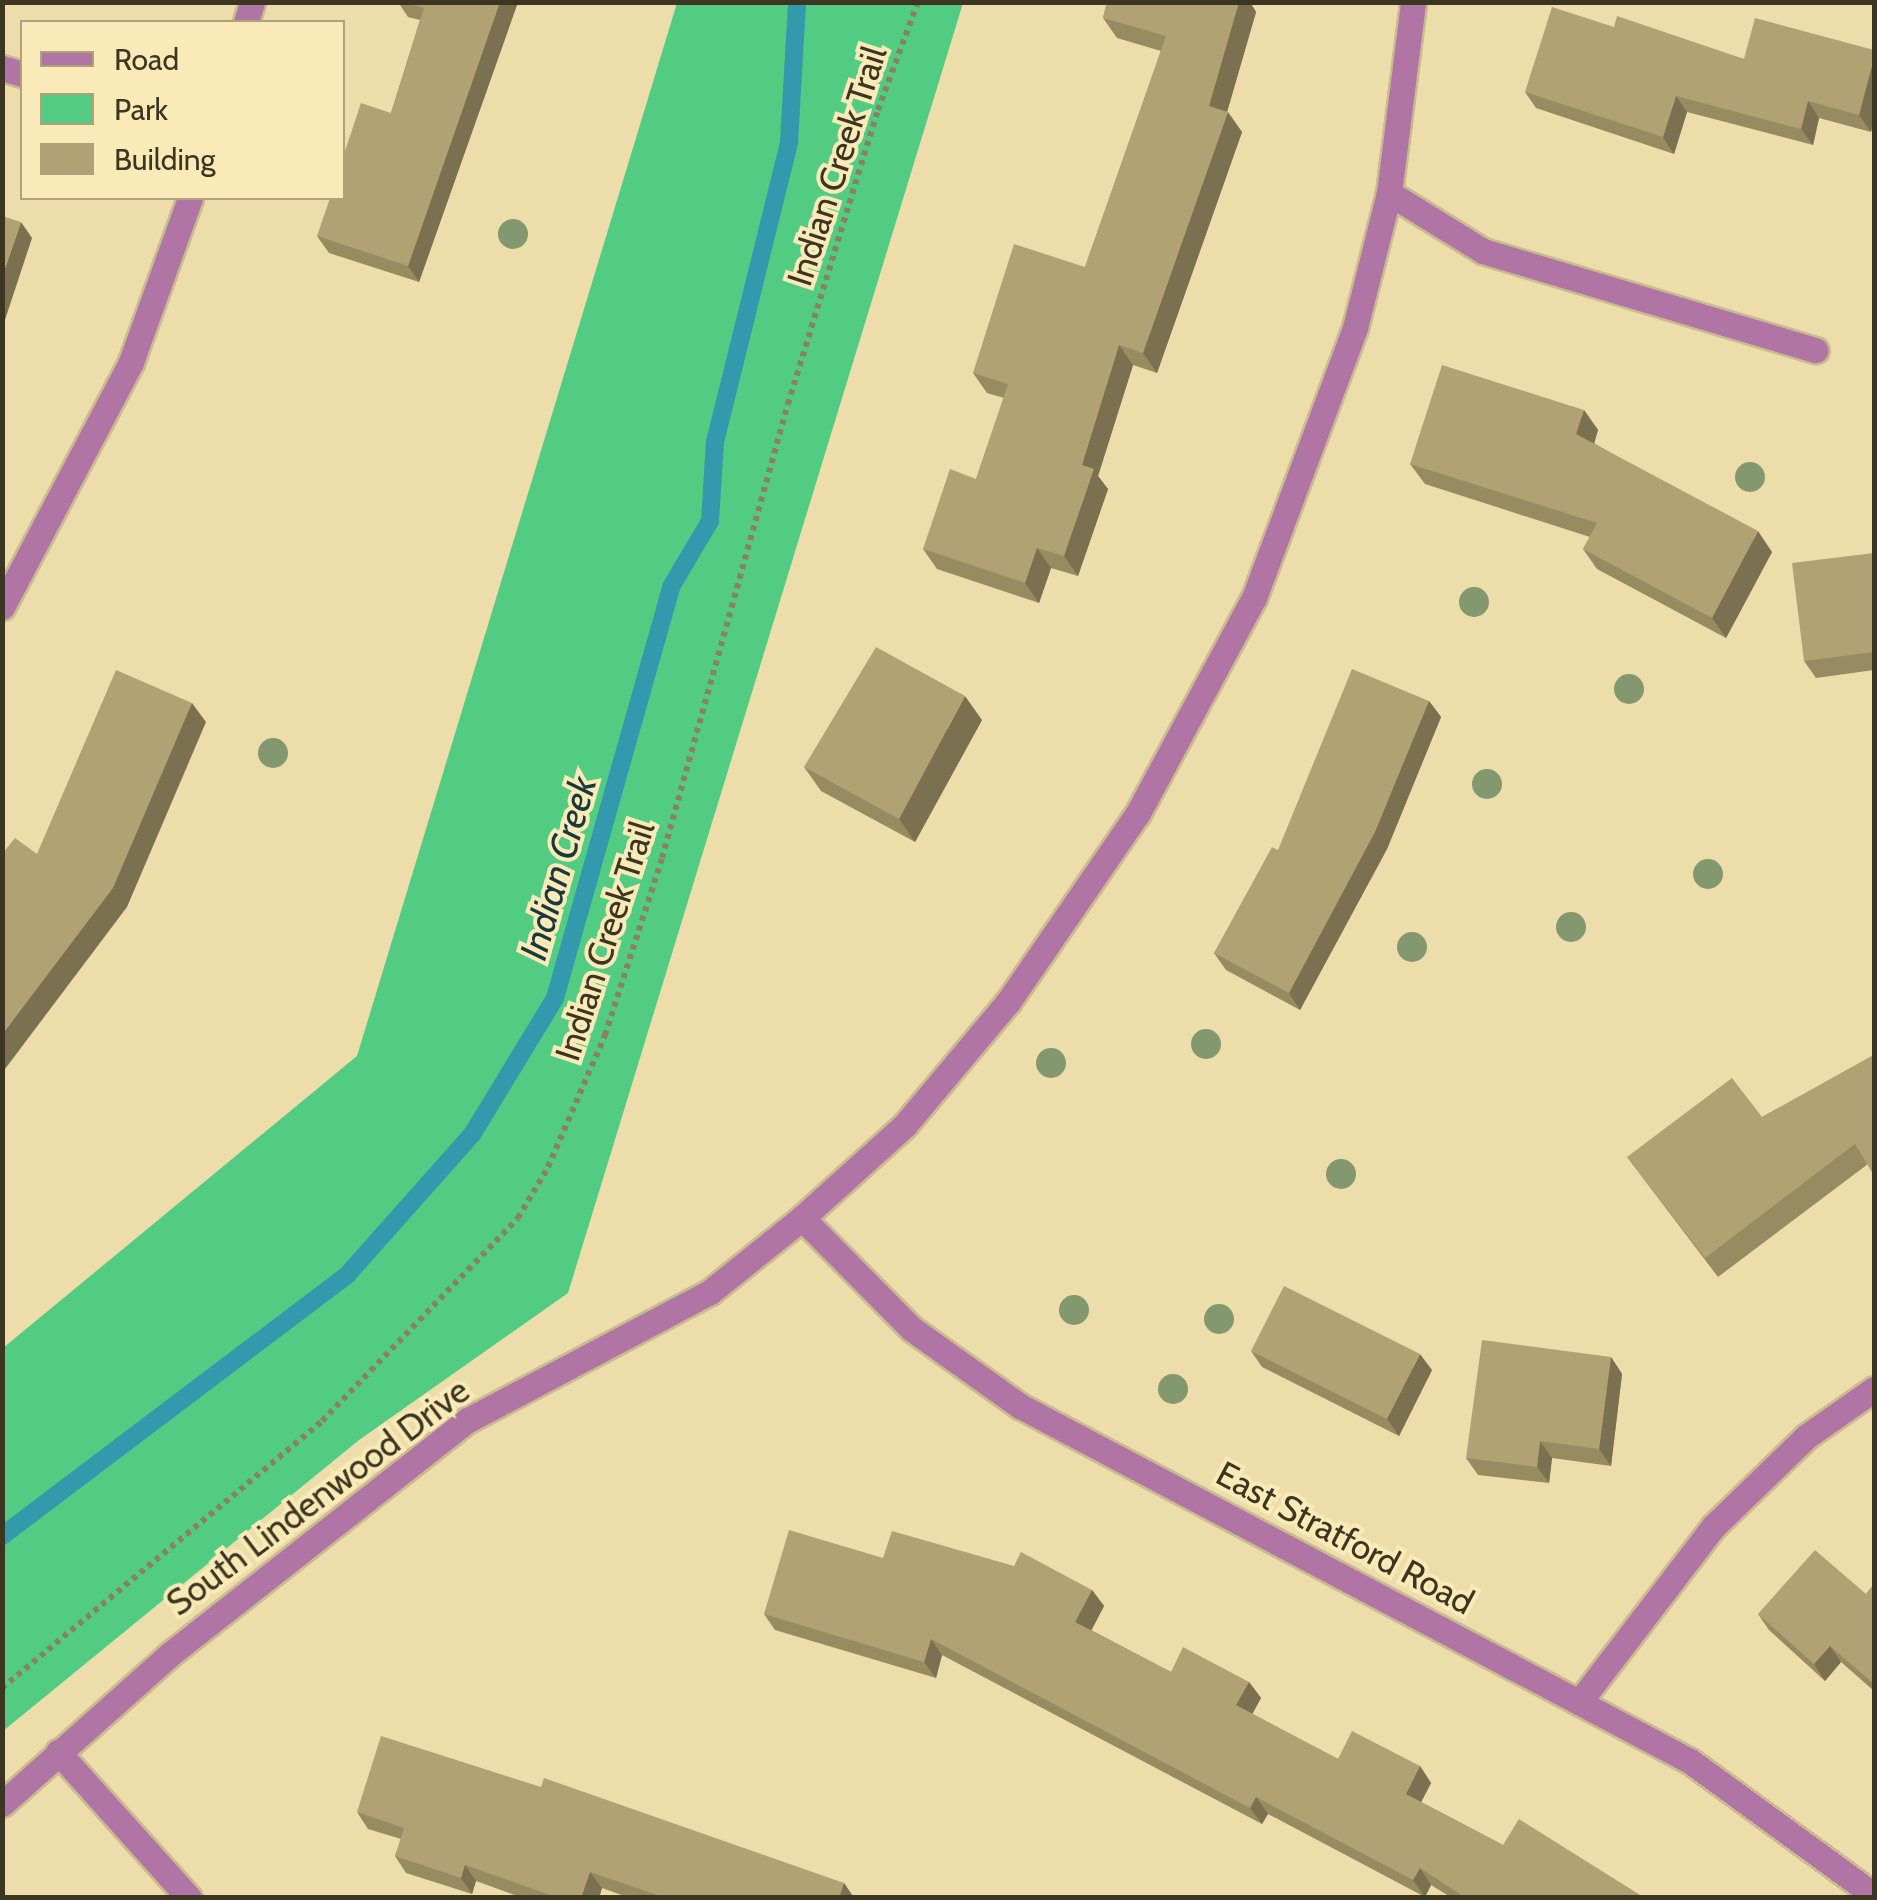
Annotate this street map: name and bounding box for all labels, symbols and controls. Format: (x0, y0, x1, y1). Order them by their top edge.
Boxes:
legend (20, 20, 345, 200)
text: Road (114, 41, 179, 78)
street label: Indian Creek Trail (778, 41, 896, 291)
text: Park (114, 91, 168, 128)
text: Building (114, 141, 216, 178)
water label: Indian Creek (510, 771, 606, 965)
street label: Indian Creek Trail (546, 816, 664, 1066)
street label: South Lindenwood Drive (159, 1370, 477, 1624)
street label: East Stratford Road (1209, 1452, 1481, 1624)

